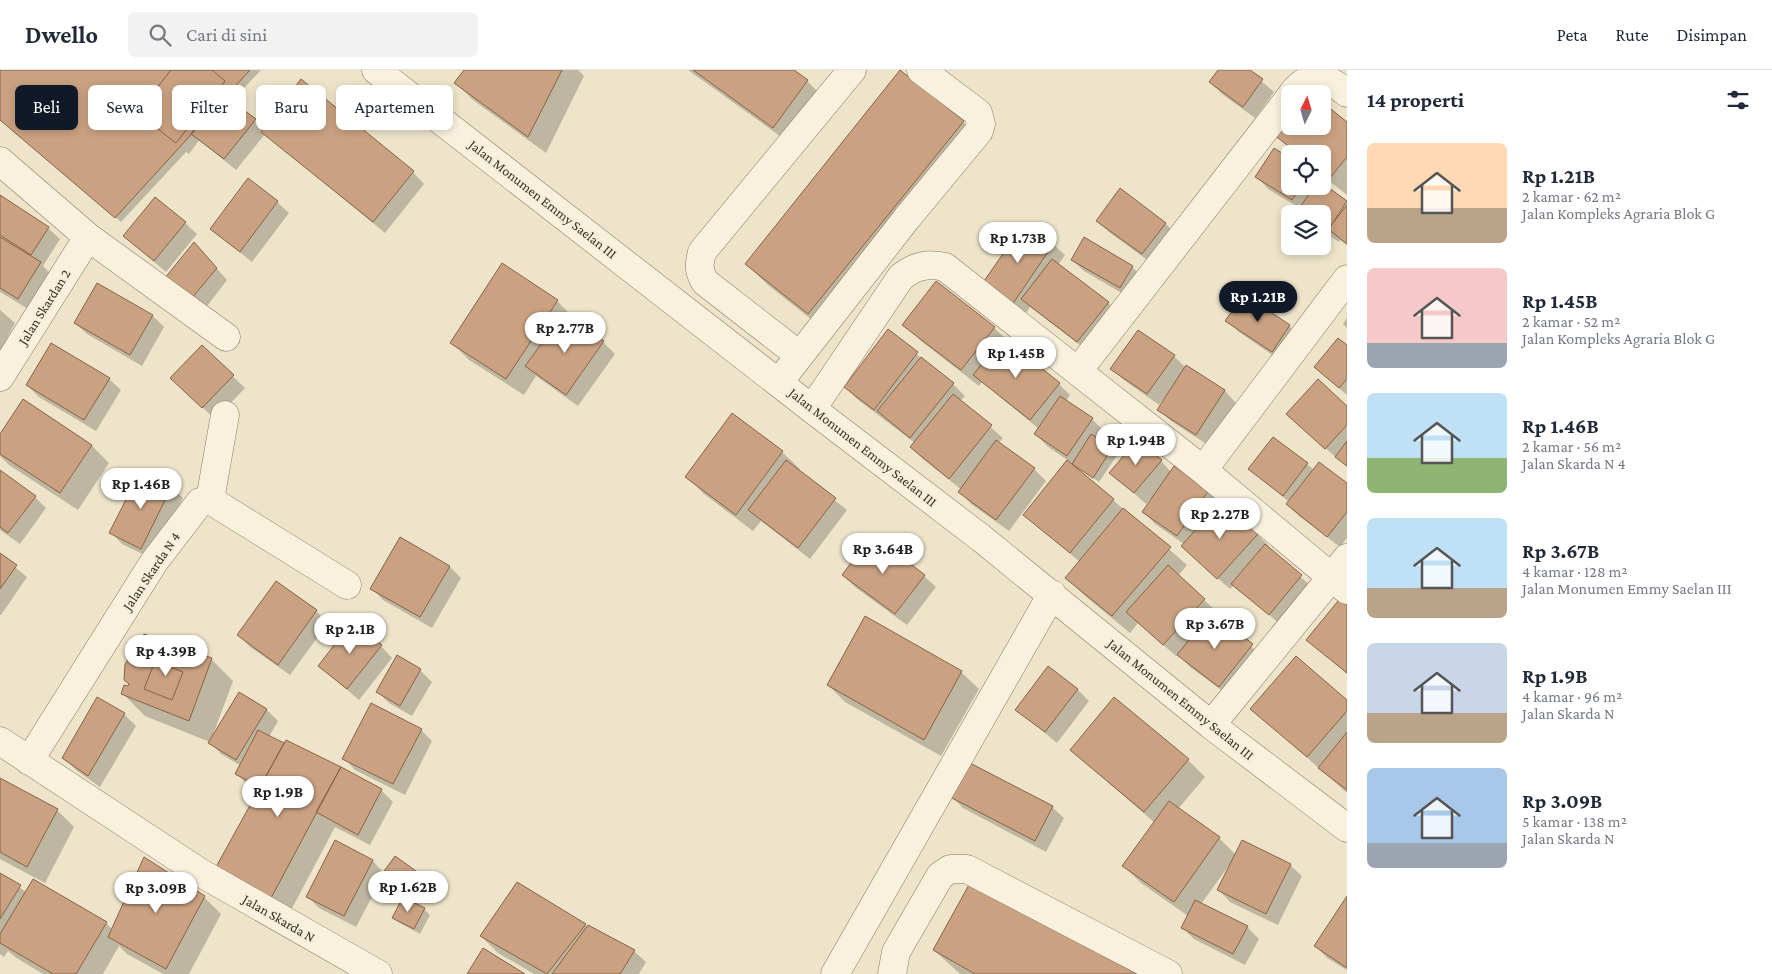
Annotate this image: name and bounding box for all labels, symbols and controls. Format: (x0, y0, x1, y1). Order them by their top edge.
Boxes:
search box (128, 12, 478, 57)
text: Dwello (25, 21, 98, 48)
icon: search (146, 21, 174, 49)
text: Cari di sini (186, 24, 267, 45)
text: Peta (1557, 25, 1588, 45)
text: Rute (1616, 25, 1649, 45)
text: Disimpan (1677, 25, 1747, 45)
chip: Beli (15, 85, 78, 130)
chip: Sewa (88, 85, 162, 130)
chip: Filter (172, 85, 246, 130)
chip: Baru (256, 85, 326, 130)
chip: Apartemen (336, 85, 453, 130)
north arrow (1281, 85, 1331, 135)
map controls (1281, 85, 1331, 255)
icon: filters (1724, 86, 1752, 114)
text: 14 properti (1367, 88, 1464, 112)
street label: Jalan Monumen Emmy Saelan III (464, 135, 620, 262)
button: locate (1281, 145, 1331, 195)
icon: home (1407, 163, 1467, 223)
text: Rp 1.21B (1522, 164, 1595, 188)
text: 2 kamar · 62 m² (1522, 188, 1621, 205)
button: layers (1281, 205, 1331, 255)
text: Jalan Kompleks Agraria Blok G (1522, 205, 1715, 222)
pin: Rp 1.73B (966, 222, 1070, 264)
text: Rp 1.73B (990, 229, 1046, 246)
street label: Jalan Skardan 2 (13, 266, 74, 349)
pin: Rp 1.21B (1206, 280, 1310, 323)
text: Rp 1.21B (1230, 288, 1286, 305)
icon: home (1407, 288, 1467, 348)
text: Rp 1.45B (1522, 289, 1598, 313)
pin: Rp 2.77B (513, 312, 617, 354)
text: 2 kamar · 52 m² (1522, 313, 1620, 330)
text: Rp 2.77B (536, 319, 594, 336)
text: Jalan Kompleks Agraria Blok G (1522, 330, 1715, 347)
pin: Rp 1.45B (964, 336, 1068, 379)
text: Rp 1.45B (987, 344, 1045, 361)
street label: Jalan Monumen Emmy Saelan III (784, 383, 940, 510)
icon: home (1407, 413, 1467, 473)
text: Rp 1.46B (1522, 414, 1599, 438)
pin: Rp 1.94B (1084, 424, 1188, 466)
text: Rp 1.94B (1107, 431, 1165, 448)
text: 2 kamar · 56 m² (1522, 438, 1621, 455)
text: Jalan Skarda N 4 (1522, 455, 1626, 472)
pin: Rp 1.46B (89, 468, 193, 510)
text: Rp 1.46B (112, 475, 170, 492)
pin: Rp 2.27B (1168, 498, 1272, 540)
text: Rp 2.27B (1190, 505, 1250, 522)
street label: Jalan Skarda N 4 (118, 529, 183, 615)
pin: Rp 3.64B (831, 532, 935, 575)
icon: home (1407, 538, 1467, 598)
text: Rp 3.67B (1522, 539, 1599, 563)
text: Rp 3.64B (853, 540, 913, 557)
text: 4 kamar · 128 m² (1522, 563, 1628, 580)
text: Jalan Monumen Emmy Saelan III (1522, 580, 1732, 597)
pin: Rp 3.67B (1163, 608, 1267, 650)
pin: Rp 2.1B (304, 612, 396, 655)
text: Rp 3.67B (1186, 615, 1244, 632)
text: Rp 2.1B (325, 620, 375, 637)
pin: Rp 4.39B (114, 634, 218, 677)
street label: Jalan Monumen Emmy Saelan III (1103, 634, 1257, 763)
text: Rp 4.39B (136, 642, 196, 659)
icon: home (1407, 663, 1467, 723)
text: Rp 1.9B (1522, 664, 1588, 688)
text: 4 kamar · 96 m² (1522, 688, 1622, 705)
text: Jalan Skarda N (1522, 705, 1615, 722)
pin: Rp 1.9B (232, 776, 324, 818)
text: Rp 1.9B (253, 783, 303, 800)
icon: home (1407, 788, 1467, 848)
text: Rp 3.09B (1522, 789, 1602, 813)
text: 5 kamar · 138 m² (1522, 813, 1627, 830)
text: Jalan Skarda N (1522, 830, 1615, 847)
pin: Rp 1.62B (356, 870, 460, 913)
pin: Rp 3.09B (104, 872, 208, 914)
text: Rp 1.62B (379, 878, 437, 895)
text: Rp 3.09B (125, 879, 187, 896)
street label: Jalan Skarda N (238, 890, 318, 945)

